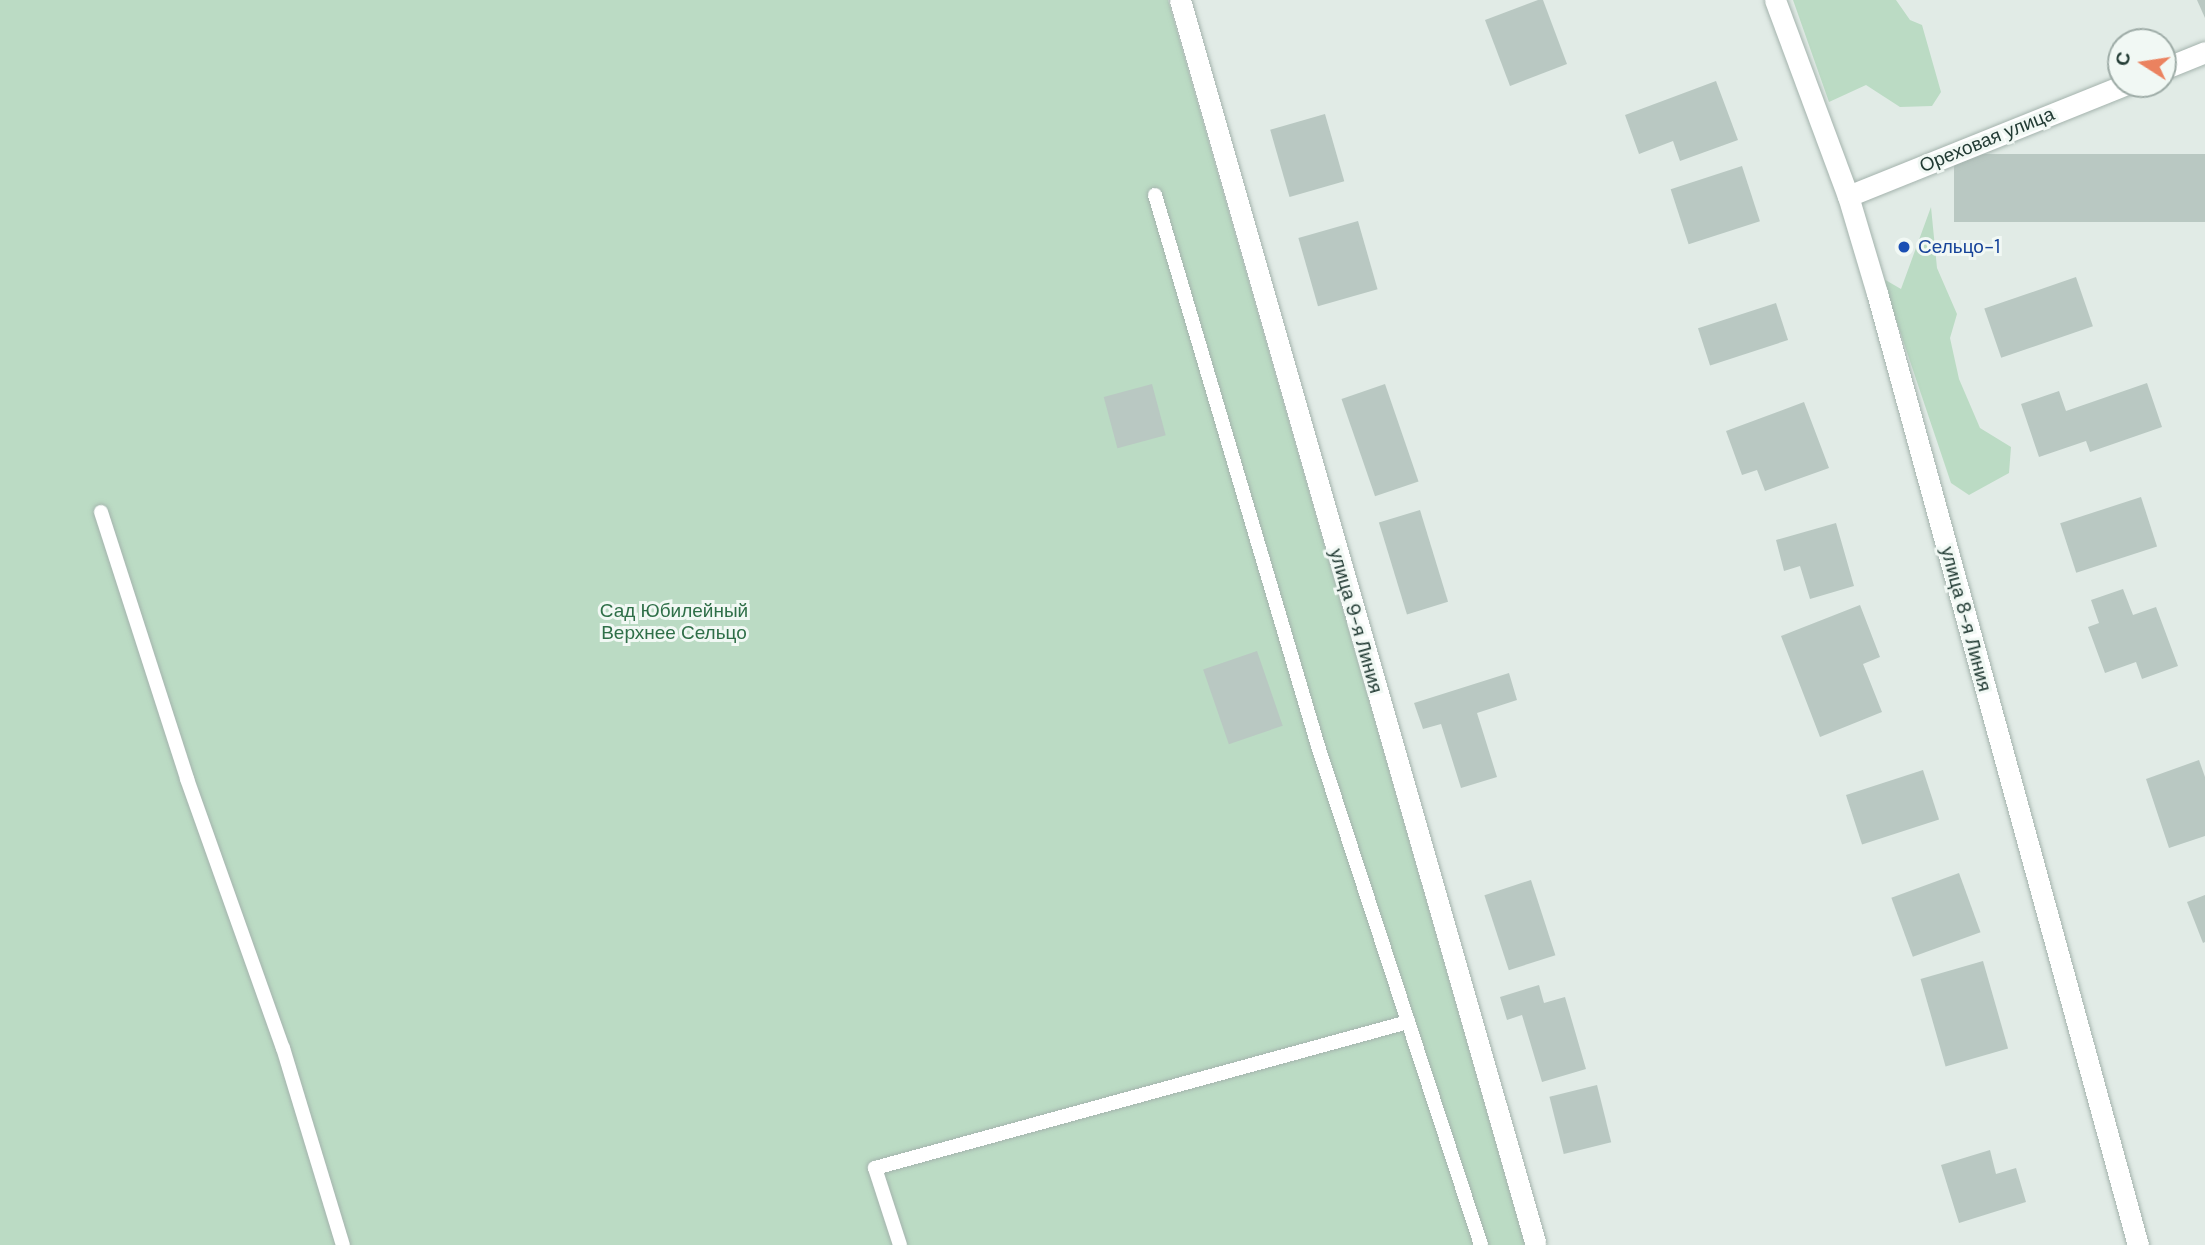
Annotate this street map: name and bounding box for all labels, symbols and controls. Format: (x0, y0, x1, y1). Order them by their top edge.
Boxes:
north arrow (2107, 28, 2177, 98)
text: С (2109, 50, 2137, 68)
street label: Ореховая улица (1916, 103, 2058, 177)
place label: Сельцо-1 (1918, 236, 2000, 258)
marker: Сельцо-1 (1896, 239, 1912, 255)
street label: улица 8-я Линия (1936, 544, 1996, 694)
street label: улица 9-я Линия (1324, 546, 1388, 696)
park label: Сад Юбилейный Верхнее Сельцо (600, 600, 748, 644)

